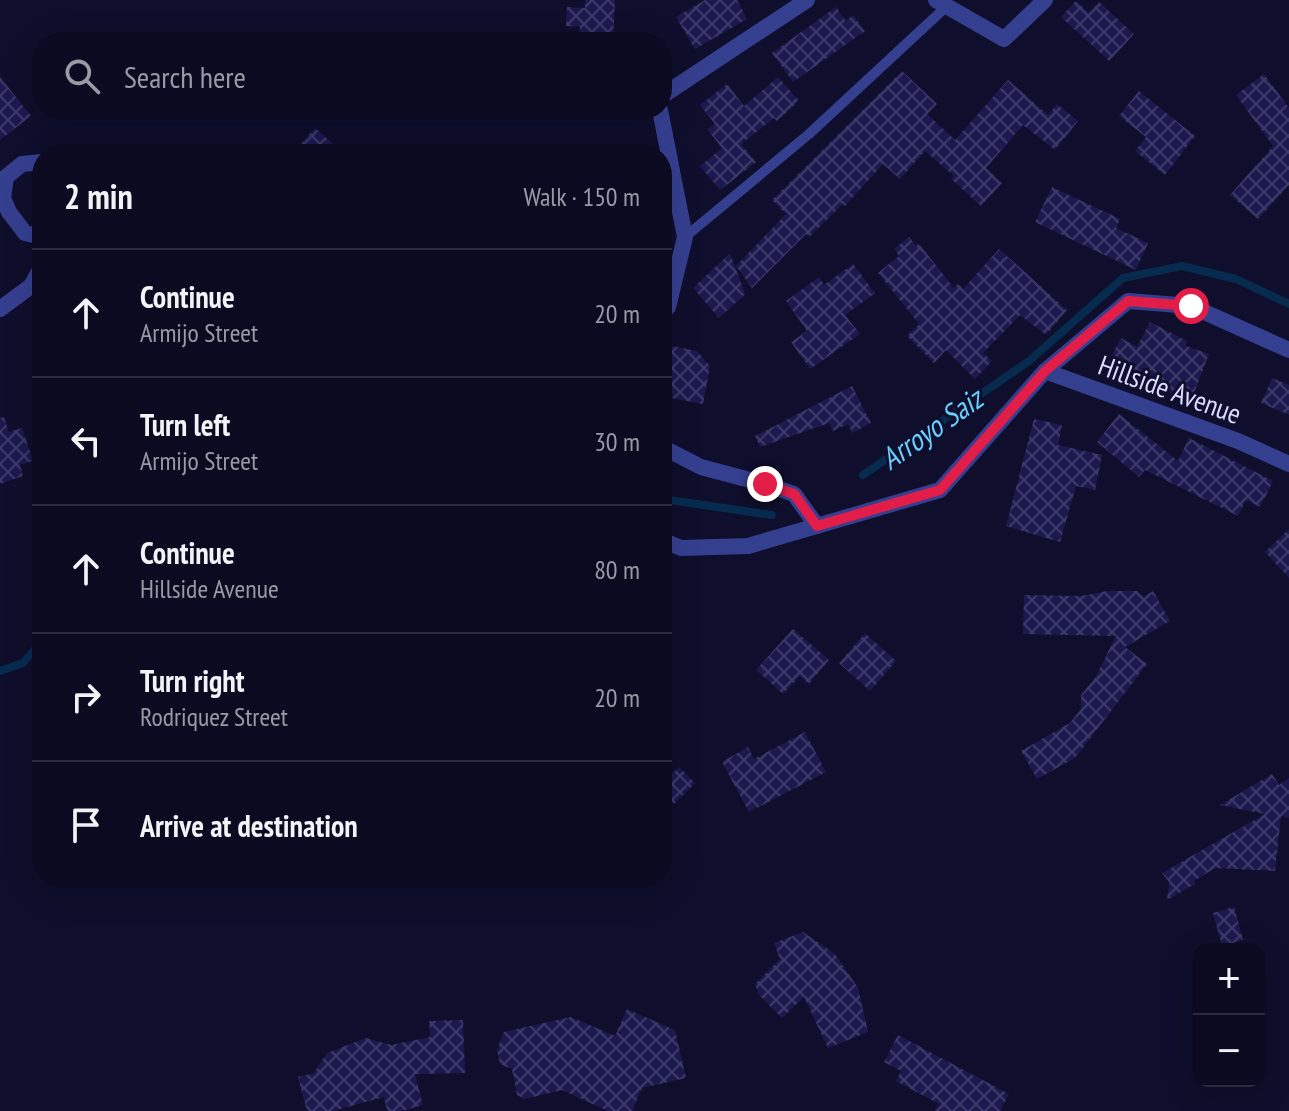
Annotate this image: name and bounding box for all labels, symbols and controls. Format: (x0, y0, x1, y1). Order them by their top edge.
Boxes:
search box (32, 32, 672, 120)
icon: search (60, 54, 104, 98)
text: Search here (124, 57, 246, 96)
text: 2 min (64, 174, 133, 218)
text: Walk · 150 m (523, 180, 640, 213)
text: Continue (140, 277, 235, 316)
route start (1173, 288, 1209, 324)
icon: ahead (64, 291, 108, 335)
text: 20 m (594, 297, 640, 330)
text: Armijo Street (140, 316, 258, 349)
street label: Hillside Avenue (1093, 346, 1247, 432)
water label: Arroyo Saiz (872, 377, 992, 477)
text: Turn left (140, 405, 230, 444)
icon: left (64, 419, 108, 463)
text: 30 m (594, 425, 640, 458)
text: Armijo Street (140, 444, 258, 477)
route end (747, 466, 783, 502)
text: Continue (140, 533, 235, 572)
icon: ahead (64, 547, 108, 591)
text: 80 m (594, 553, 640, 586)
text: Hillside Avenue (140, 572, 279, 605)
text: Turn right (140, 661, 244, 700)
icon: right (64, 675, 108, 719)
text: 20 m (594, 681, 640, 714)
text: Rodriquez Street (140, 700, 288, 733)
icon: arrive (64, 803, 108, 847)
text: Arrive at destination (140, 806, 358, 845)
map controls (1193, 943, 1265, 1087)
button: + (1193, 943, 1265, 1015)
button: − (1193, 1015, 1265, 1087)

